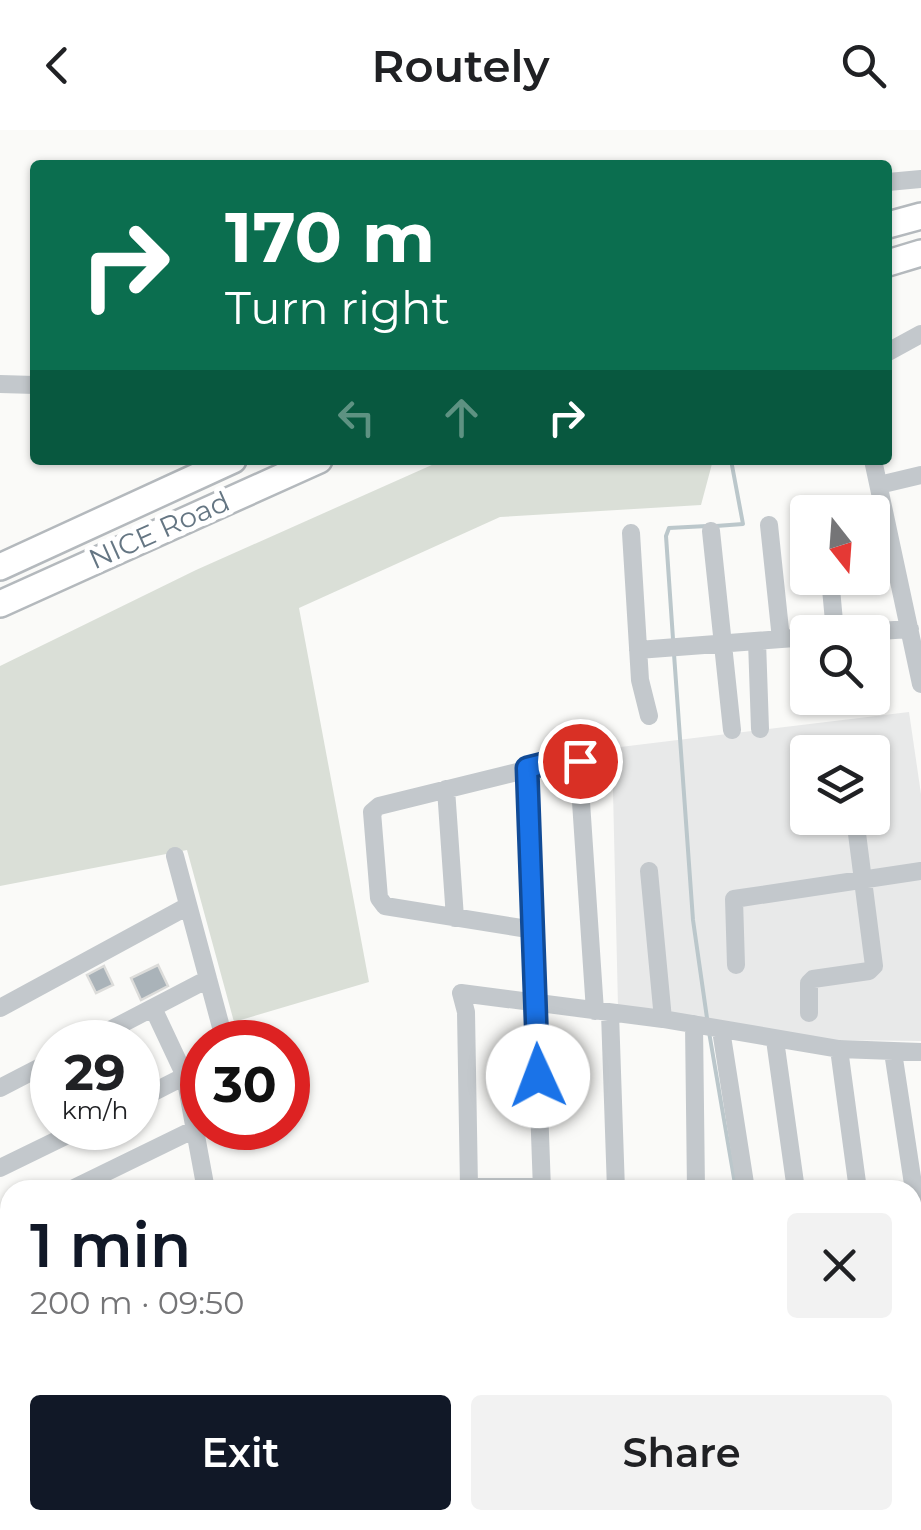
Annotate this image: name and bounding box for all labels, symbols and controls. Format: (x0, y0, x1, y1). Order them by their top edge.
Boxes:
icon: back (30, 38, 85, 93)
text: Routely (372, 38, 549, 93)
icon: search (836, 38, 891, 93)
text: 170 m (225, 194, 435, 280)
icon: right (60, 200, 190, 330)
text: Turn right (225, 280, 450, 335)
icon: left (329, 390, 384, 445)
icon: ahead (434, 390, 489, 445)
icon: right (539, 390, 594, 445)
street label: NICE Road (83, 484, 235, 576)
north arrow (790, 495, 890, 595)
map controls (790, 495, 890, 835)
button: search (790, 615, 890, 715)
pin (538, 719, 623, 804)
icon: arrive (553, 734, 608, 789)
button: layers (790, 735, 890, 835)
speed limit sign: 30 (180, 1020, 310, 1150)
position arrow (486, 1024, 590, 1128)
text: 29 (64, 1042, 126, 1103)
text: km/h (62, 1095, 128, 1125)
text: 1 min (30, 1209, 191, 1282)
button: close (787, 1213, 892, 1318)
text: 200 m · 09:50 (30, 1283, 244, 1322)
button: Exit (30, 1395, 451, 1510)
button: Share (471, 1395, 892, 1510)

